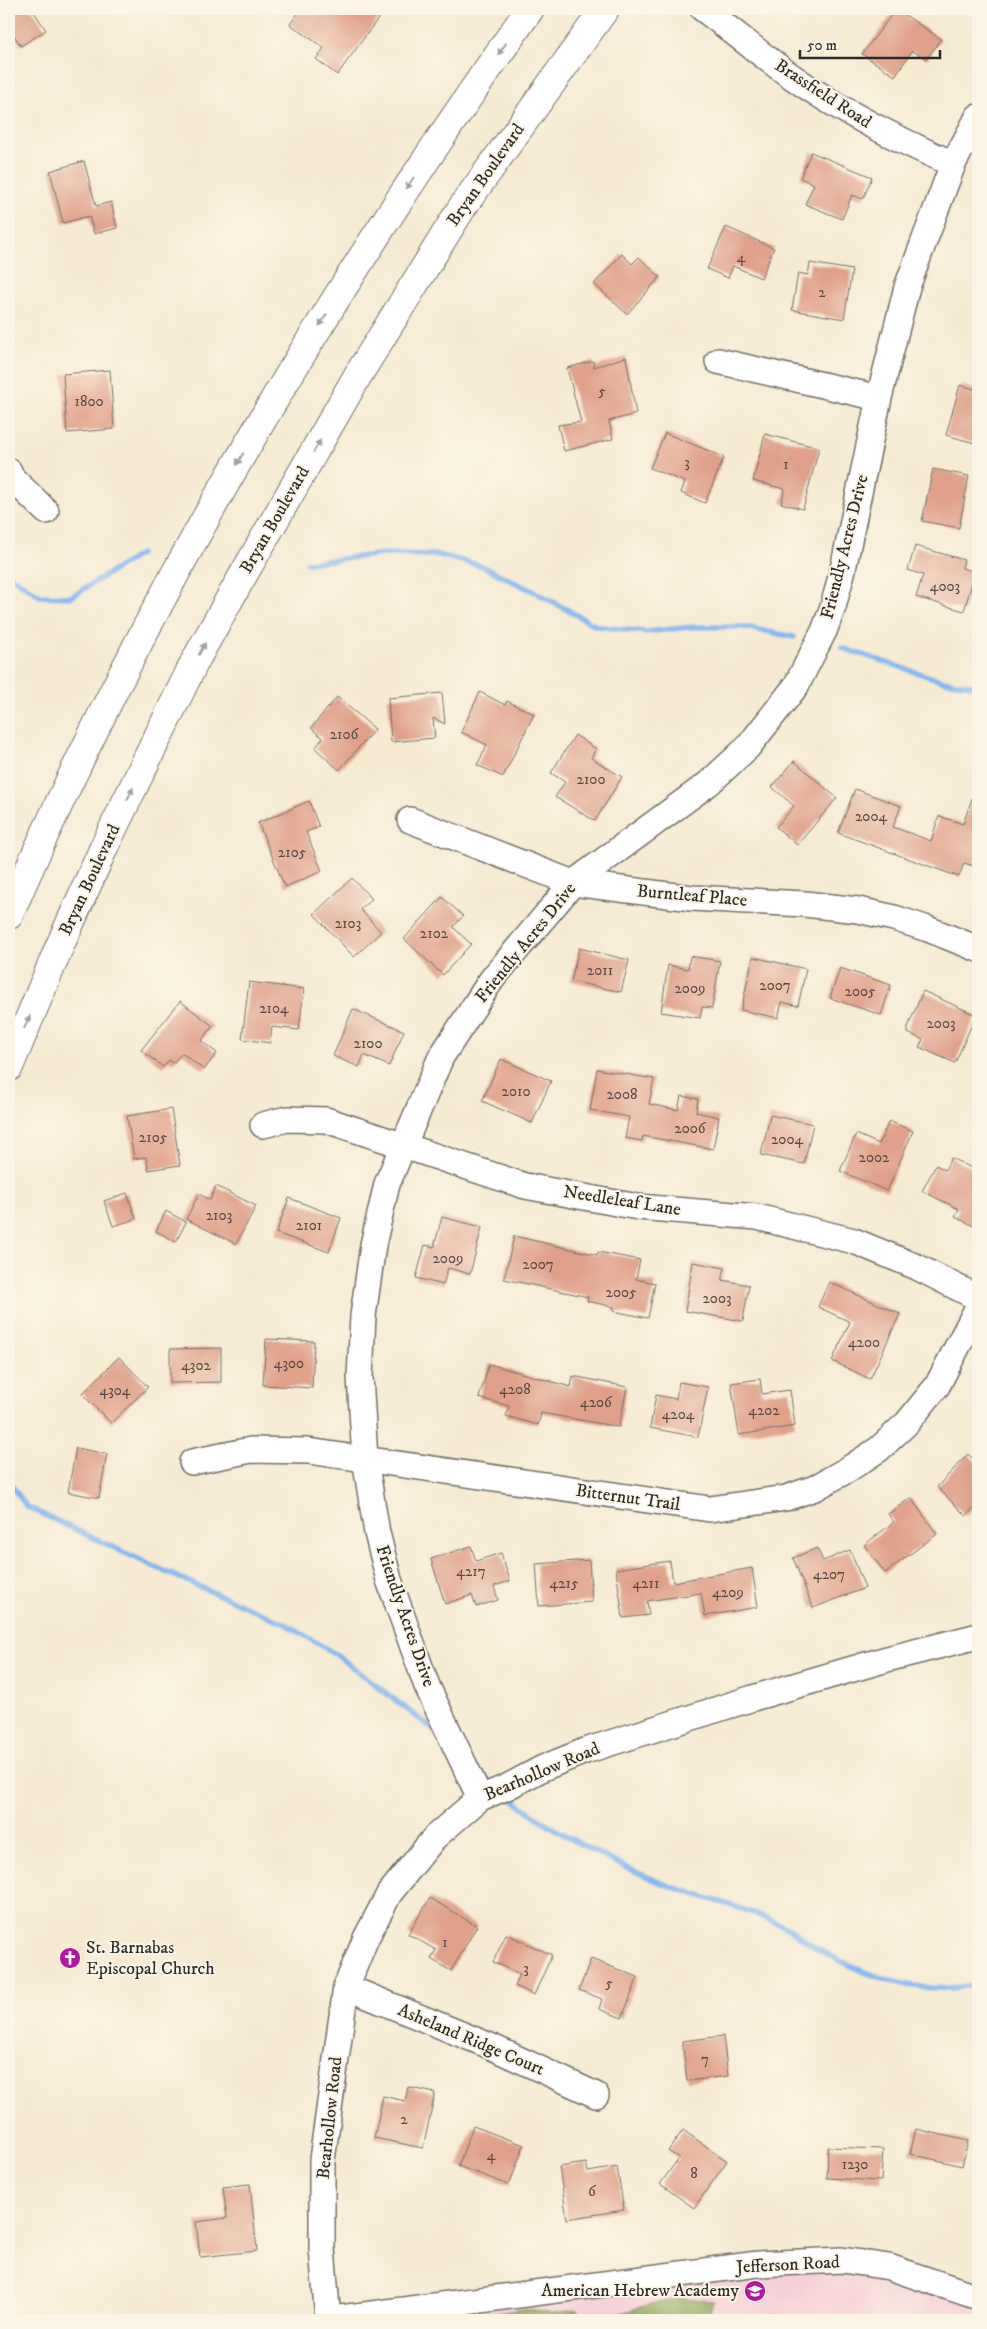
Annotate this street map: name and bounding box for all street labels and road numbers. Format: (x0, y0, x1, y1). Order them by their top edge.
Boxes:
street label: Brassfield Road (771, 55, 875, 133)
street label: Bryan Boulevard (442, 119, 530, 231)
street label: Bryan Boulevard (235, 462, 315, 578)
street label: Friendly Acres Drive (816, 472, 874, 622)
street label: Bryan Boulevard (55, 821, 125, 939)
street label: Friendly Acres Drive (471, 878, 581, 1008)
street label: Burntleaf Place (636, 880, 748, 912)
street label: Needleleaf Lane (562, 1181, 682, 1221)
street label: Bitternut Trail (574, 1480, 682, 1516)
street label: Friendly Acres Drive (370, 1542, 440, 1690)
street label: Bearhollow Road (481, 1738, 603, 1806)
street label: Asheland Ridge Court (394, 1999, 548, 2081)
street label: Bearhollow Road (313, 2056, 347, 2180)
street label: Jefferson Road (734, 2251, 840, 2279)

